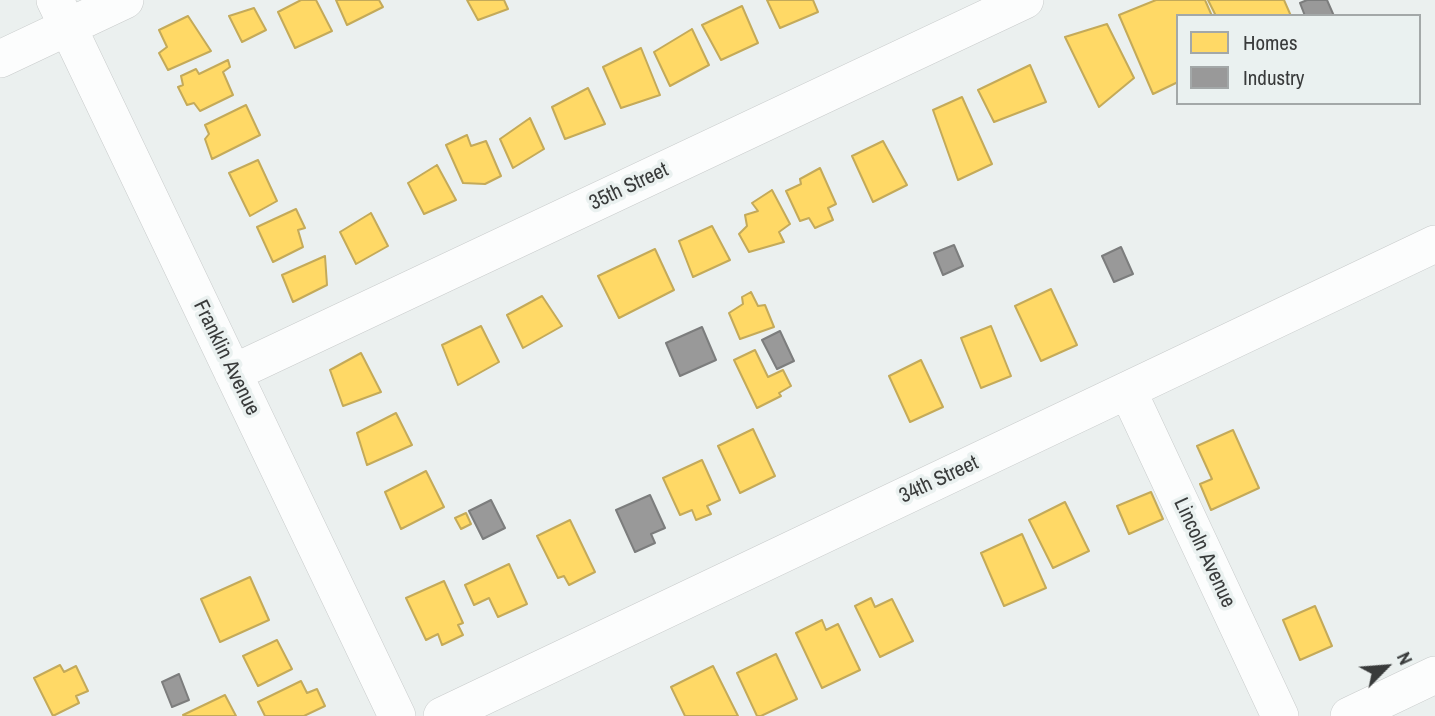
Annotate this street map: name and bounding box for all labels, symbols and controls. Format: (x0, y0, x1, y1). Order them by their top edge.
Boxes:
legend (1176, 14, 1421, 105)
text: Homes (1243, 28, 1298, 57)
text: Industry (1243, 63, 1304, 92)
street label: 35th Street (585, 158, 673, 216)
street label: Franklin Avenue (187, 296, 265, 420)
street label: 34th Street (895, 451, 983, 509)
street label: Lincoln Avenue (1168, 494, 1240, 612)
north arrow (1351, 632, 1421, 702)
text: N (1391, 648, 1419, 669)

